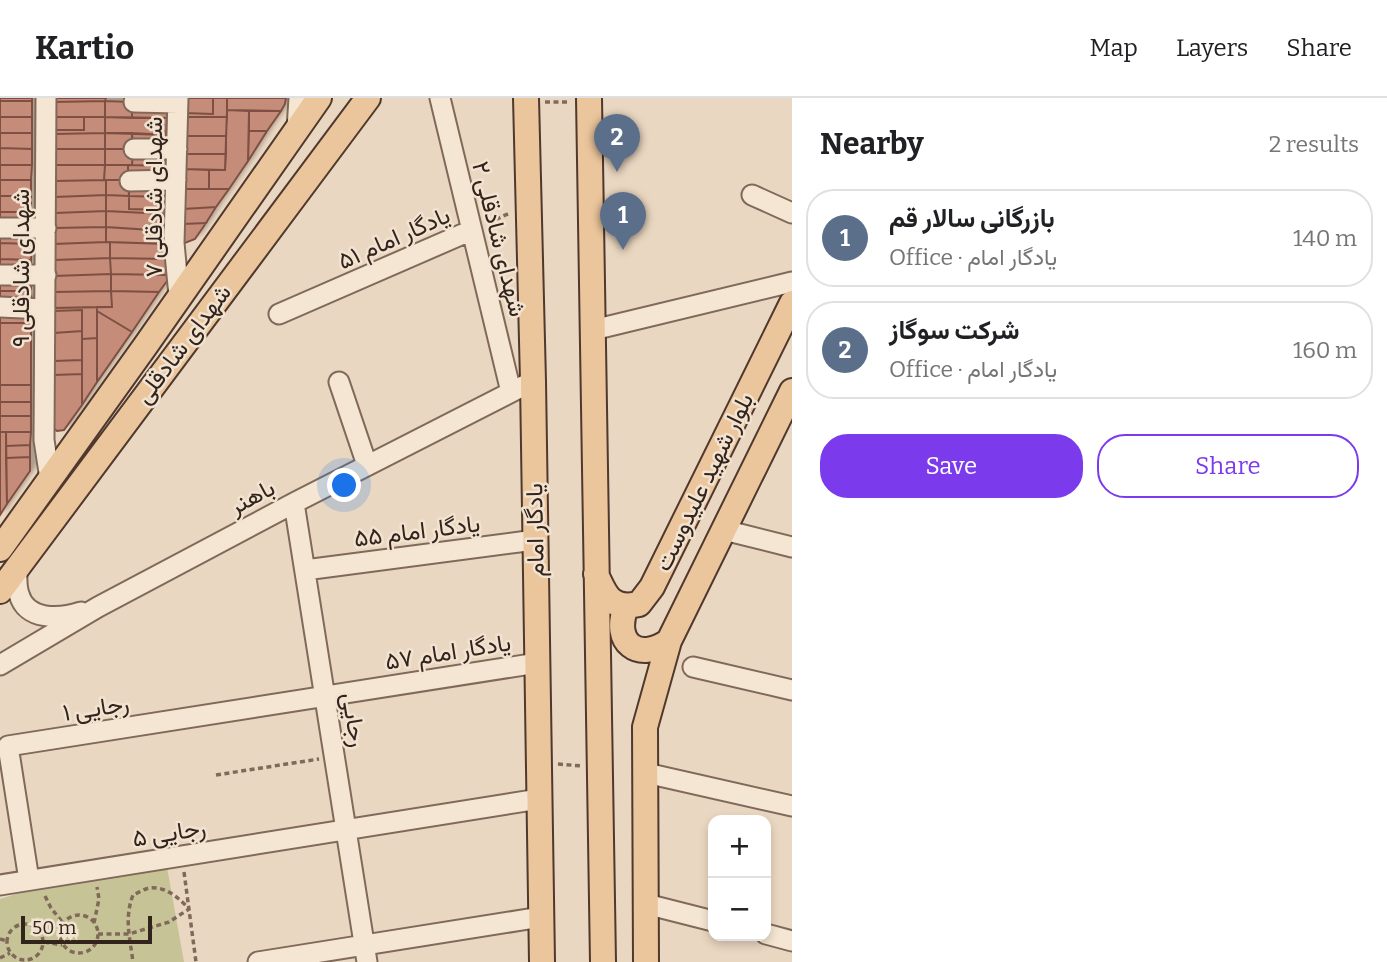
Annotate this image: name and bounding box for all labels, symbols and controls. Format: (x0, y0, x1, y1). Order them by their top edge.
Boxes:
text: Kartio (35, 28, 134, 68)
text: Map (1090, 34, 1138, 62)
text: Layers (1176, 34, 1248, 62)
text: Share (1286, 34, 1352, 62)
pin: 2 (594, 114, 640, 172)
street label: شهدای شادقلی ۷ (140, 117, 169, 277)
text: Nearby (820, 126, 924, 162)
text: 2 results (1269, 130, 1359, 158)
street label: شهدای شادقلی ۲ (465, 158, 532, 320)
street label: شهدای شادقلی ۹ (7, 189, 36, 347)
pin: 1 (600, 192, 646, 250)
street label: یادگار امام ۵۱ (334, 201, 455, 277)
text: بازرگانی سالار قم (889, 203, 1055, 234)
text: 1 (840, 224, 850, 252)
text: 140 m (1293, 224, 1357, 252)
text: Office · یادگار امام (889, 243, 1057, 271)
street label: شهدای شادقلی (129, 279, 238, 410)
text: شرکت سوگاز (889, 315, 1019, 346)
text: 2 (839, 336, 851, 364)
text: 160 m (1293, 336, 1357, 364)
text: Office · یادگار امام (889, 355, 1057, 383)
street label: بلوار شهید علیدوست (649, 388, 760, 576)
button: Save (820, 434, 1083, 498)
button: Share (1097, 434, 1359, 498)
your location (327, 468, 361, 502)
street label: باهنر (224, 474, 280, 522)
street label: یادگار امام (520, 483, 552, 577)
street label: یادگار امام ۵۵ (352, 509, 482, 555)
street label: یادگار امام ۵۷ (383, 628, 513, 678)
street label: رجایی ۱ (61, 689, 131, 728)
street label: رجایی (335, 691, 372, 750)
street label: رجایی ۵ (130, 813, 208, 854)
map controls (708, 815, 771, 941)
button: + (708, 815, 771, 878)
button: − (708, 878, 771, 941)
scale bar (21, 913, 152, 945)
text: 50 m (32, 916, 76, 939)

